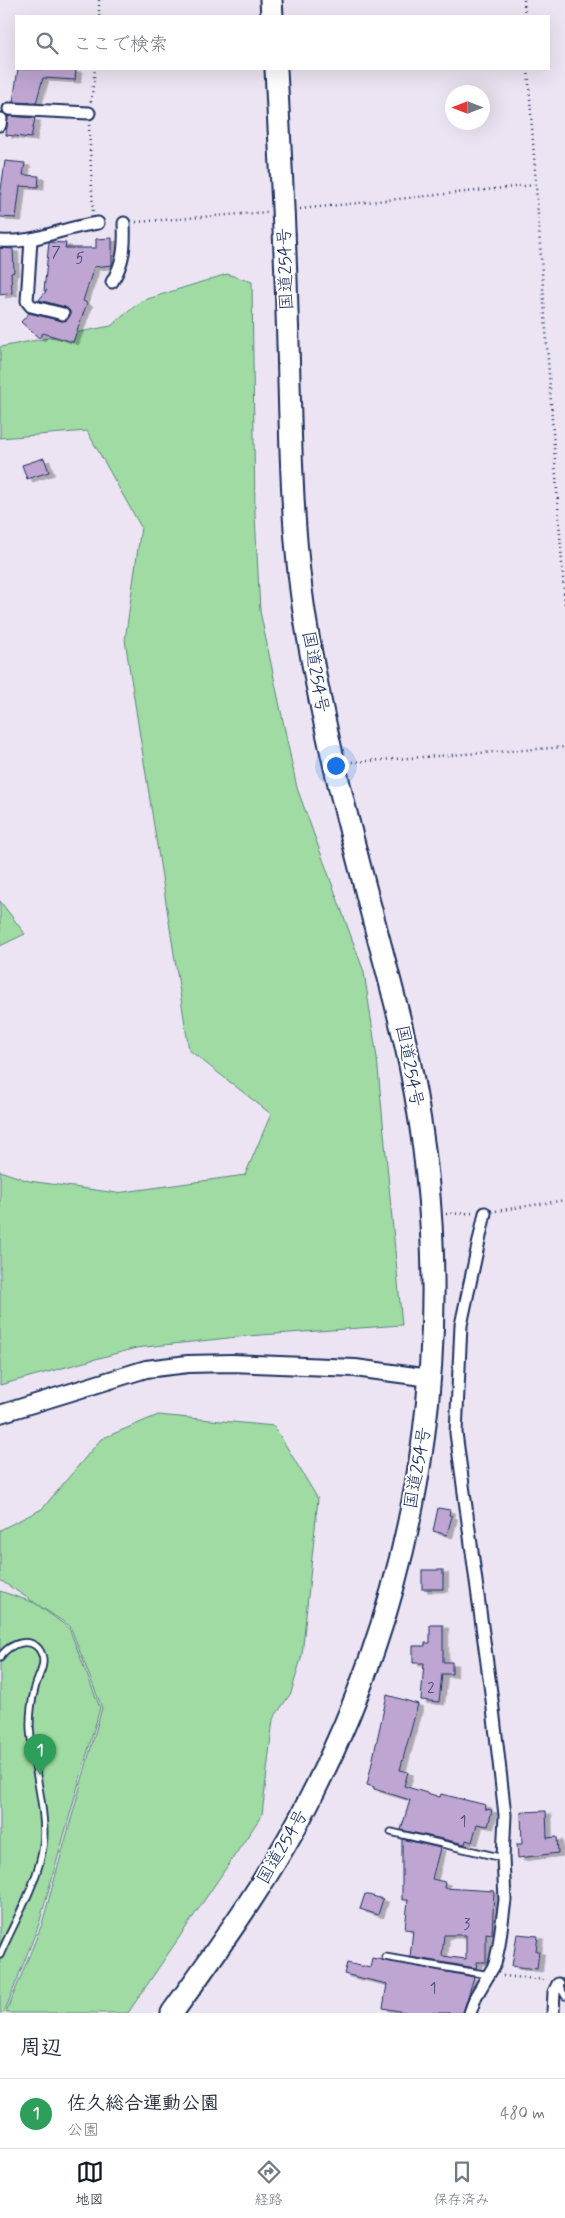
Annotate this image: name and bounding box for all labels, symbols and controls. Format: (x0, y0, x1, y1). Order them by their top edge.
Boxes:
search box (15, 15, 550, 70)
icon: search (33, 29, 61, 57)
text: ここで検索 (73, 32, 168, 57)
north arrow (445, 85, 490, 130)
street label: 国道254号 (273, 227, 299, 311)
house number: 7 (51, 243, 61, 263)
house number: 5 (75, 249, 85, 269)
street label: 国道254号 (296, 629, 334, 715)
your location (323, 753, 349, 779)
street label: 国道254号 (389, 1023, 429, 1109)
street label: 国道254号 (399, 1425, 437, 1511)
house number: 2 (427, 1679, 435, 1699)
pin: 1 (24, 1734, 56, 1775)
street label: 国道254号 (252, 1805, 314, 1889)
house number: 1 (460, 1812, 466, 1832)
house number: 3 (464, 1915, 471, 1935)
house number: 1 (430, 1979, 436, 1999)
text: 周辺 (20, 2034, 62, 2062)
text: 佐久総合運動公園 (67, 2091, 219, 2116)
text: 1 (32, 2103, 40, 2124)
text: 480 m (500, 2103, 545, 2124)
text: 公園 (67, 2120, 99, 2141)
tab: 地図 (76, 2158, 104, 2209)
tab: 経路 (255, 2158, 283, 2209)
tab: 保存済み (434, 2158, 490, 2209)

